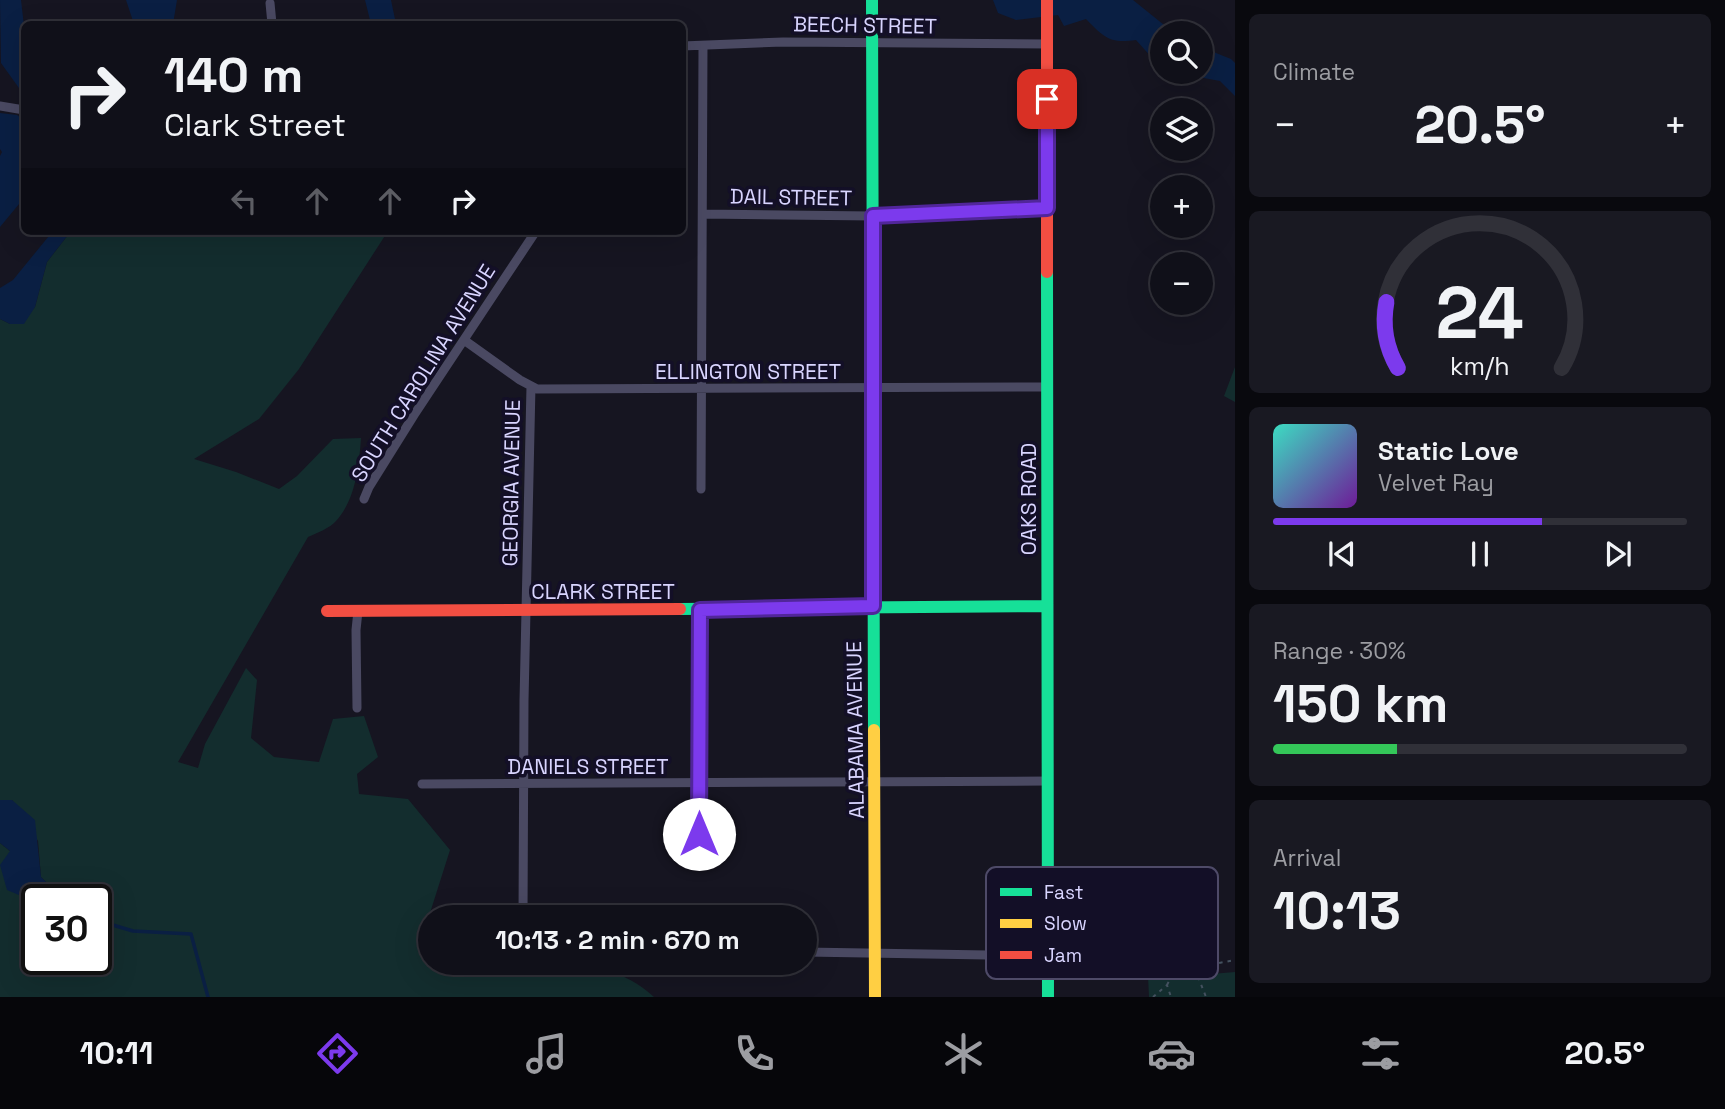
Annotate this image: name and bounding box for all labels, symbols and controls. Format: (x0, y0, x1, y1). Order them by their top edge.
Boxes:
street label: BEECH STREET (793, 10, 937, 40)
map controls (1150, 21, 1213, 315)
button: search (1150, 21, 1213, 84)
text: 140 m (164, 44, 303, 106)
icon: right (49, 49, 140, 140)
text: Climate (1273, 57, 1355, 87)
pin (1017, 69, 1077, 129)
icon: arrive (1028, 80, 1066, 118)
text: 20.5° (1414, 92, 1546, 158)
button: layers (1150, 98, 1213, 161)
text: − (1273, 101, 1297, 149)
text: + (1663, 101, 1687, 149)
text: Clark Street (164, 105, 346, 145)
button: + (1150, 175, 1213, 238)
icon: left (225, 182, 263, 220)
icon: ahead (298, 182, 336, 220)
icon: ahead (371, 182, 409, 220)
icon: right (444, 182, 482, 220)
street label: DAIL STREET (730, 182, 852, 212)
button: − (1150, 252, 1213, 315)
street label: SOUTH CAROLINA AVENUE (345, 259, 501, 487)
text: 24 (1436, 266, 1524, 359)
text: km/h (1450, 350, 1510, 382)
street label: ELLINGTON STREET (655, 358, 841, 385)
street label: GEORGIA AVENUE (496, 399, 526, 567)
text: Static Love (1378, 434, 1519, 468)
street label: OAKS ROAD (1015, 443, 1042, 555)
text: Velvet Ray (1378, 468, 1494, 498)
icon: previous (1323, 535, 1361, 573)
icon: pause (1461, 535, 1499, 573)
icon: next (1599, 535, 1637, 573)
street label: CLARK STREET (531, 578, 675, 605)
text: Range · 30% (1273, 636, 1406, 666)
street label: ALABAMA AVENUE (840, 641, 870, 819)
text: 150 km (1273, 671, 1448, 737)
street label: DANIELS STREET (507, 753, 669, 780)
position arrow (662, 797, 736, 871)
text: Arrival (1273, 843, 1341, 873)
legend (986, 867, 1218, 979)
text: 10:13 (1273, 878, 1401, 944)
text: Fast (1044, 880, 1084, 905)
speed limit sign: 30 (21, 884, 112, 975)
text: Slow (1044, 911, 1087, 936)
text: 10:13 · 2 min · 670 m (495, 923, 740, 957)
text: Jam (1044, 943, 1082, 968)
icon: directions (313, 1029, 362, 1078)
icon: music (522, 1029, 571, 1078)
icon: phone (730, 1029, 779, 1078)
icon: climate (939, 1029, 988, 1078)
icon: car (1147, 1029, 1196, 1078)
icon: filters (1356, 1029, 1405, 1078)
text: 10:11 (80, 1033, 153, 1073)
text: 20.5° (1564, 1033, 1645, 1073)

